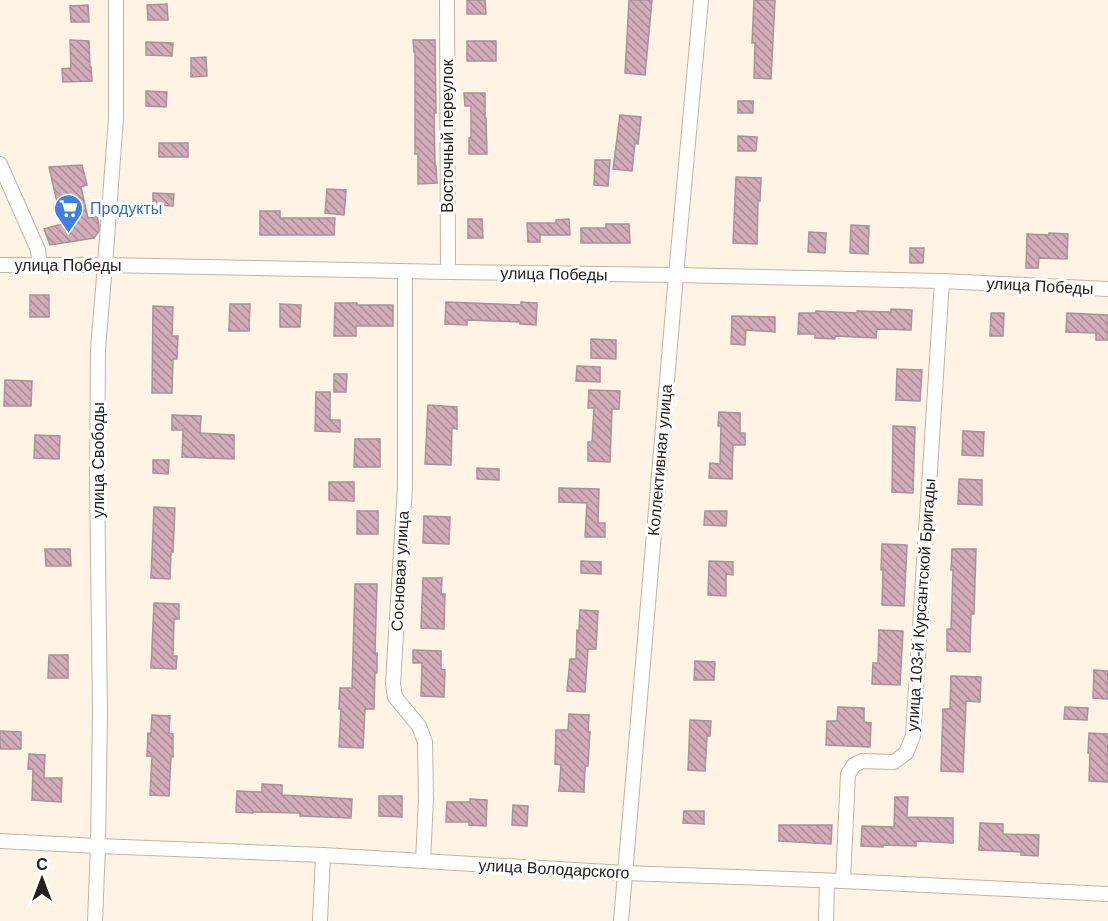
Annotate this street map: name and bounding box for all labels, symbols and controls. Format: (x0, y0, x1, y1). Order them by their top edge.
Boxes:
street label: Восточный переулок (439, 58, 456, 213)
supermarket icon: Продукты (53, 192, 85, 234)
place label: Продукты (90, 200, 162, 217)
street label: улица Победы (14, 257, 122, 274)
street label: улица Победы (500, 265, 608, 283)
street label: улица Победы (986, 275, 1094, 297)
street label: Коллективная улица (645, 383, 675, 537)
street label: улица Свободы (90, 402, 107, 518)
street label: улица 103-й Курсантской Бригады (904, 478, 938, 732)
street label: Сосновая улица (388, 510, 412, 632)
north arrow (12, 849, 72, 909)
text: С (36, 856, 48, 873)
street label: улица Володарского (478, 857, 630, 881)

